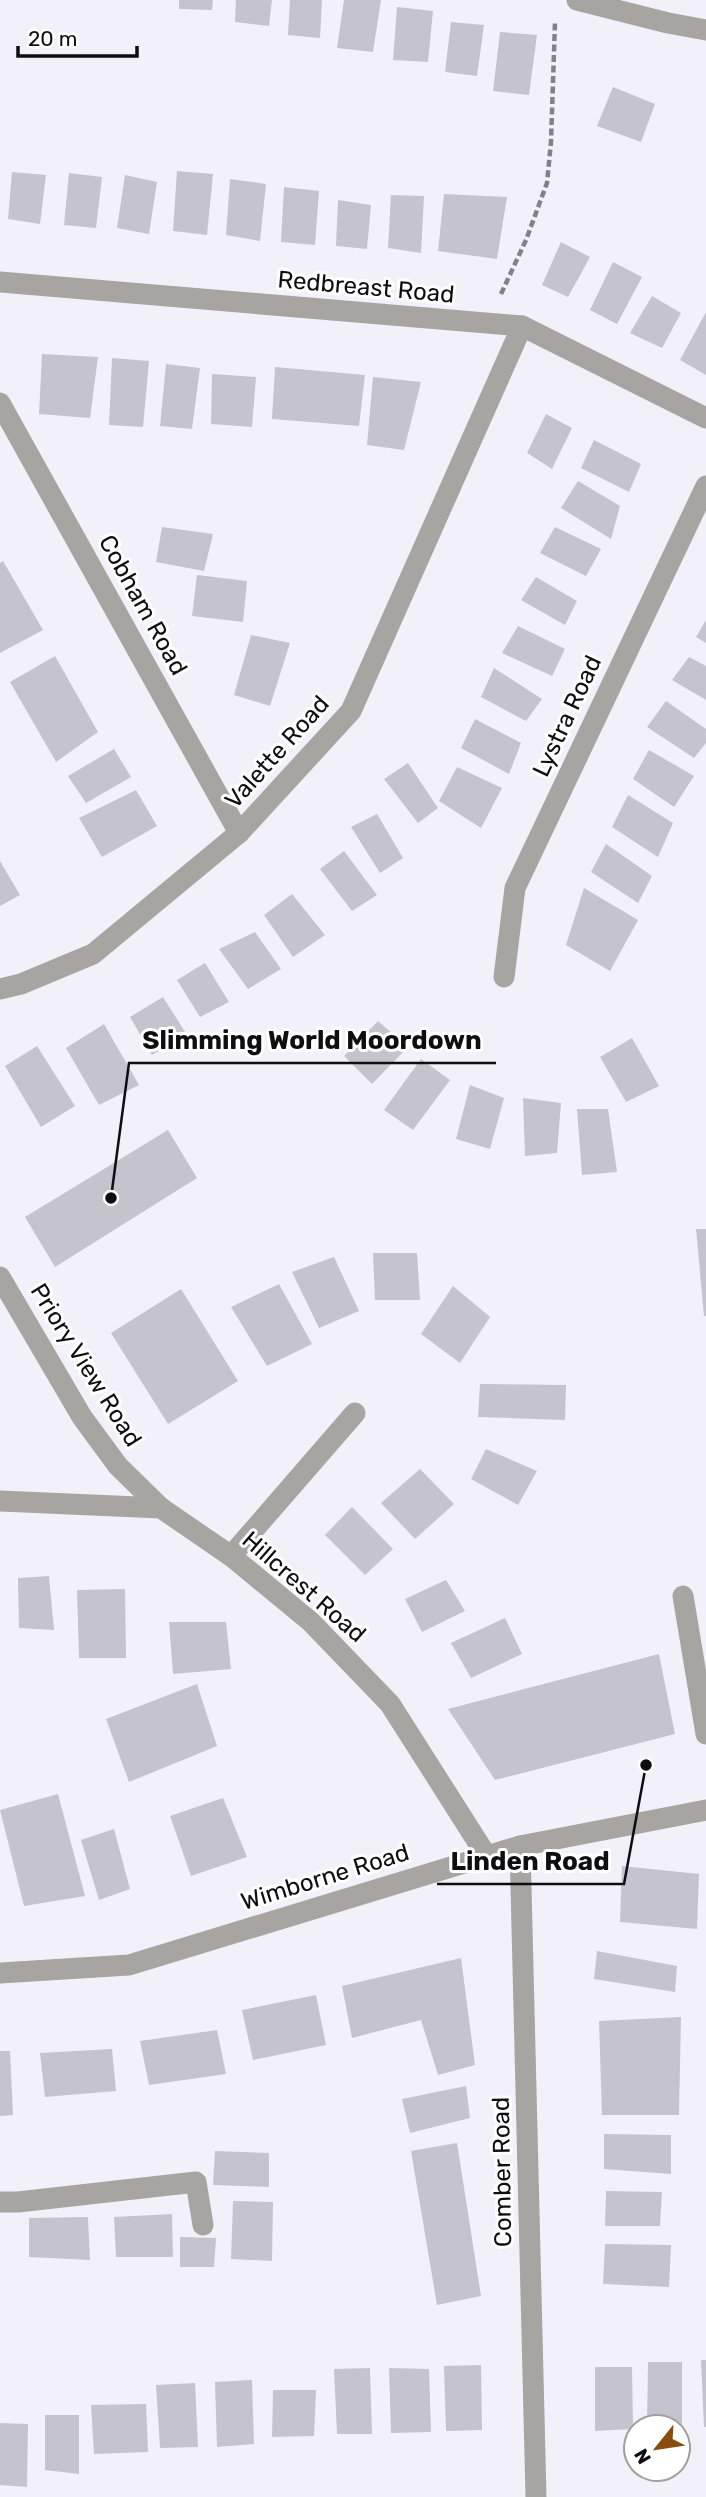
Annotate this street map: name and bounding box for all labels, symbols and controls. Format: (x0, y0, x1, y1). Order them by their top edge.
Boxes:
scale bar (18, 14, 136, 58)
text: 20 m (28, 26, 77, 51)
street label: Redbreast Road (276, 265, 456, 309)
street label: Cobham Road (93, 530, 193, 680)
street label: Lystra Road (527, 651, 607, 781)
street label: Valette Road (219, 690, 335, 814)
callout: Slimming World Moordown (129, 1016, 496, 1063)
text: Slimming World Moordown (142, 1025, 482, 1056)
street label: Priory View Road (25, 1278, 147, 1452)
street label: Hillcrest Road (236, 1526, 372, 1648)
callout: Linden Road (437, 1837, 624, 1884)
street label: Wimborne Road (238, 1838, 412, 1916)
text: Linden Road (450, 1846, 610, 1877)
street label: Comber Road (487, 2097, 517, 2247)
north arrow (622, 2413, 692, 2483)
text: N (629, 2445, 656, 2468)

